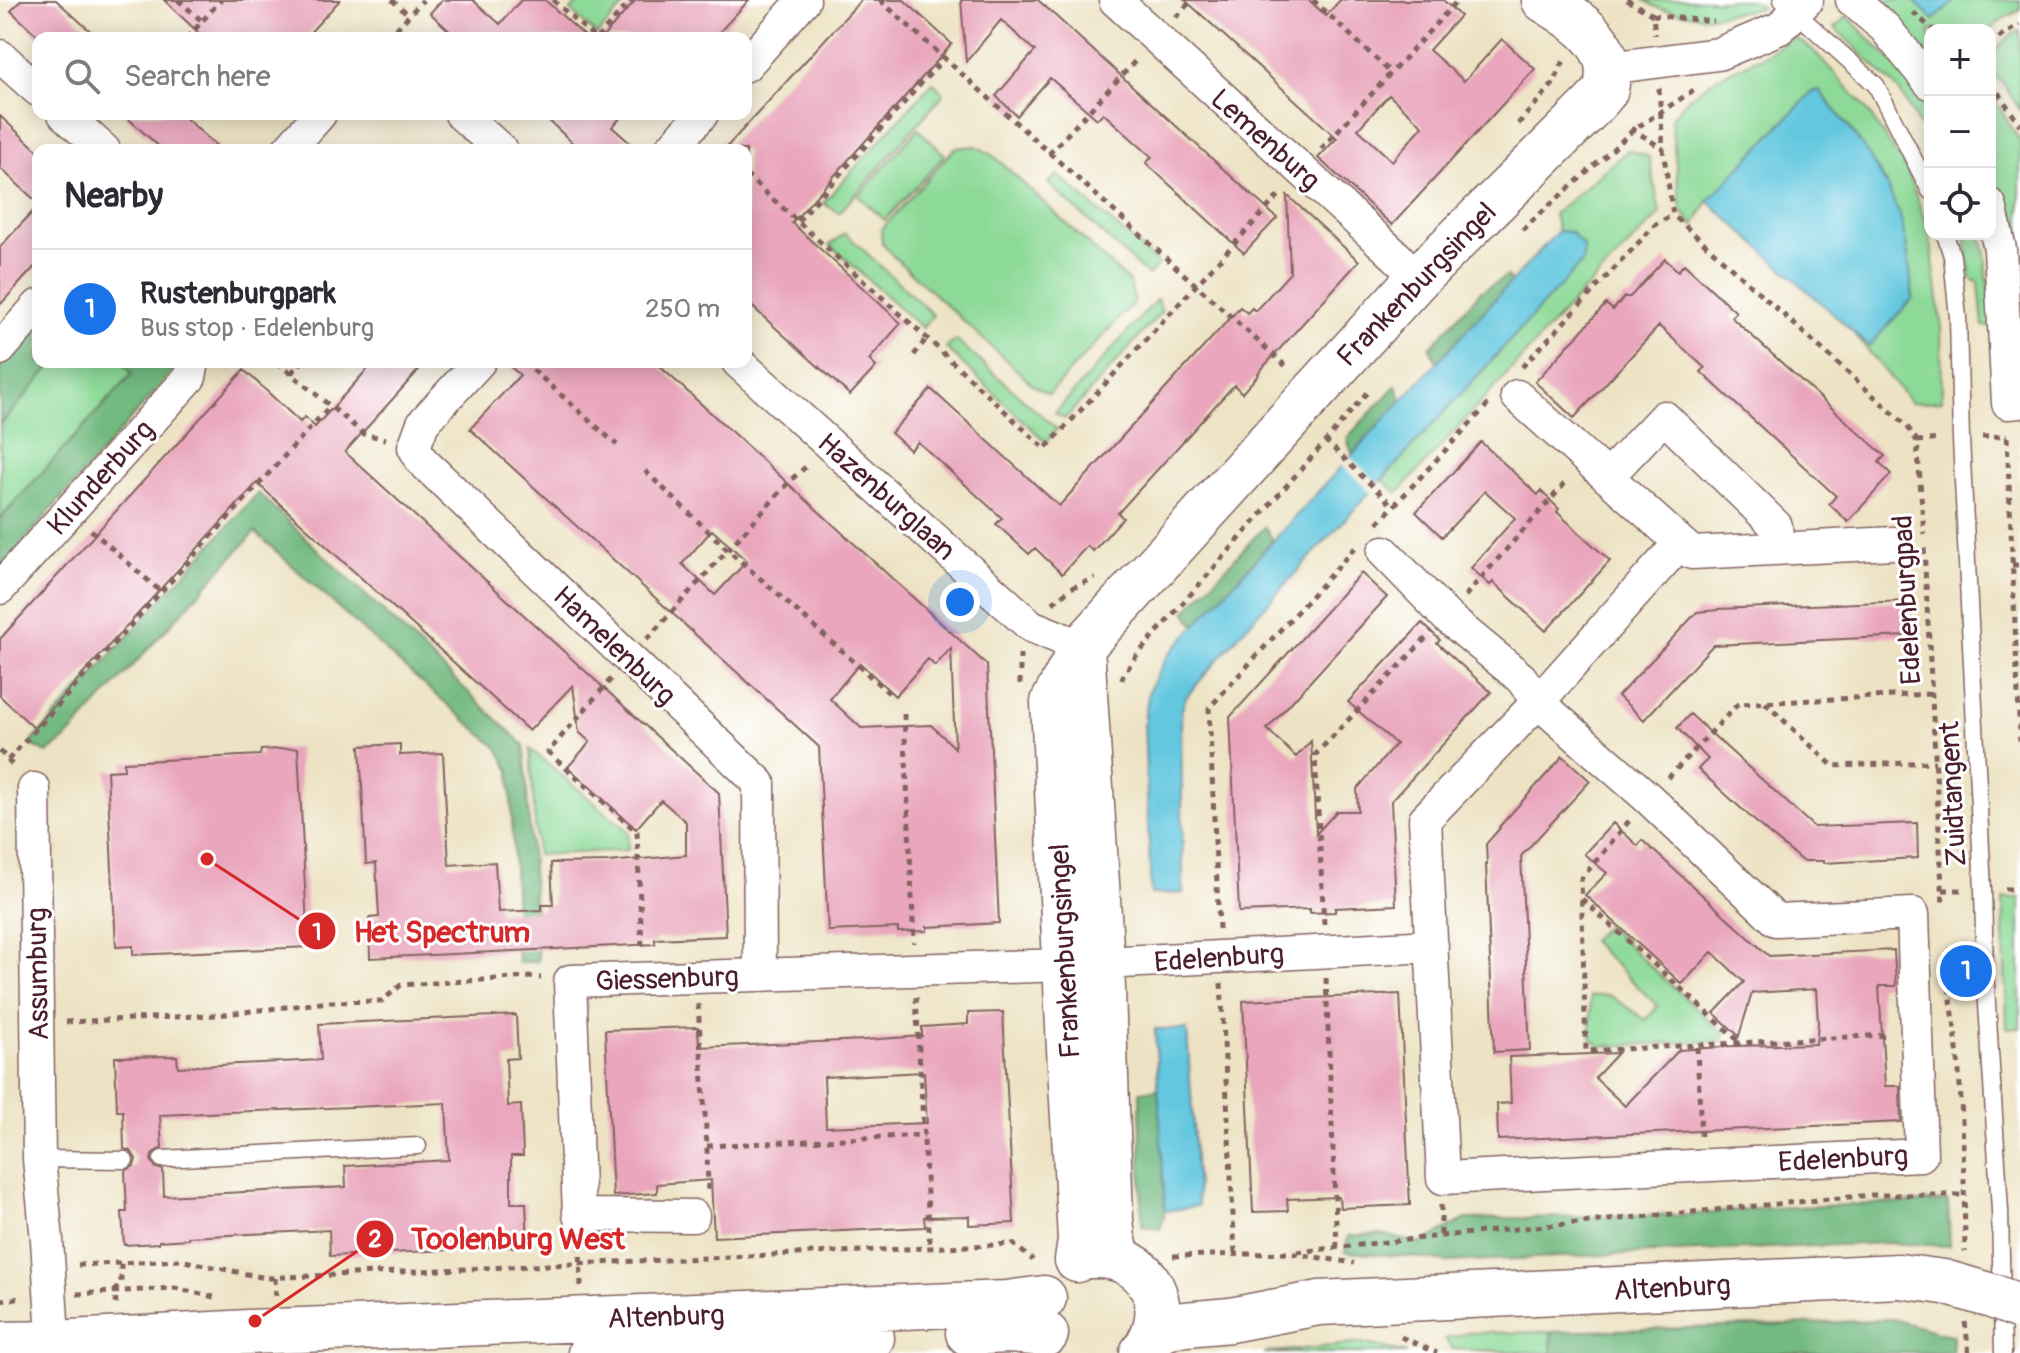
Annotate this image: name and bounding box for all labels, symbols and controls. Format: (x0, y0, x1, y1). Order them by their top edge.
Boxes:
map controls (1924, 24, 1996, 240)
button: + (1924, 24, 1996, 96)
search box (32, 32, 752, 120)
icon: search (60, 54, 104, 98)
text: Search here (124, 58, 271, 95)
street label: Lemenburg (1203, 82, 1327, 198)
button: − (1924, 96, 1996, 168)
button: locate (1924, 168, 1996, 240)
text: Nearby (64, 175, 163, 218)
street label: Frankenburgsingel (1330, 195, 1504, 375)
text: Rustenburgpark (140, 275, 336, 312)
text: 1 (85, 293, 95, 325)
text: 250 m (645, 293, 720, 325)
text: Bus stop · Edelenburg (140, 312, 374, 344)
street label: Klunderburg (40, 413, 162, 543)
street label: Hazenburglaan (810, 426, 962, 568)
street label: Edelenburgpad (1886, 514, 1929, 686)
street label: Hamelenburg (545, 579, 683, 713)
your location (940, 582, 980, 622)
street label: Zuidtangent (1932, 720, 1975, 867)
street label: Frankenburgsingel (1042, 843, 1089, 1059)
callout: Het Spectrum (297, 904, 546, 958)
street label: Assumburg (20, 907, 57, 1041)
text: Het Spectrum (354, 914, 530, 951)
text: 1 (312, 918, 322, 947)
street label: Edelenburg (1153, 937, 1285, 980)
pin: 1 (1940, 941, 1992, 1001)
street label: Giessenburg (595, 960, 739, 999)
street label: Edelenburg (1777, 1139, 1909, 1180)
callout: Toolenburg West (355, 1212, 641, 1266)
text: Toolenburg West (410, 1221, 626, 1258)
text: 2 (368, 1225, 382, 1254)
street label: Altenburg (1613, 1268, 1731, 1309)
street label: Altenburg (607, 1298, 725, 1337)

